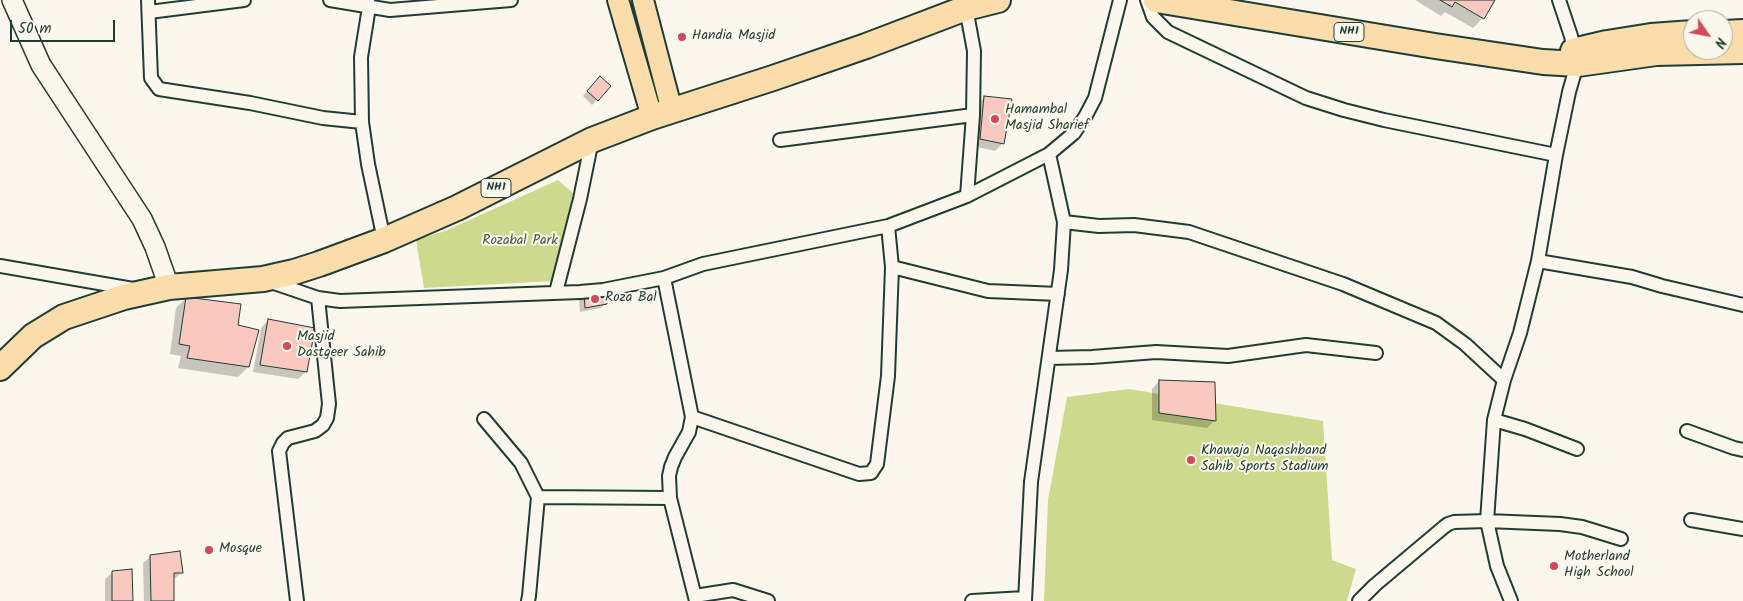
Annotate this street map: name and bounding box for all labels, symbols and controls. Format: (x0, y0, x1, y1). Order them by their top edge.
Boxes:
scale bar (12, 10, 118, 42)
north arrow (1683, 10, 1733, 60)
text: 50 m (18, 17, 52, 41)
road number: NH1 (1334, 22, 1364, 42)
place label: Handia Masjid (692, 29, 775, 45)
marker: Handia Masjid (676, 31, 688, 43)
text: N (1708, 33, 1731, 52)
place label: Hamambal Masjid Sharief (1005, 103, 1089, 136)
marker: Hamambal Masjid Sharief (989, 113, 1001, 125)
road number: NH1 (481, 178, 511, 198)
park label: Rozabal Park (482, 234, 558, 250)
place label: Roza Bal (605, 291, 657, 307)
marker: Roza Bal (589, 293, 601, 305)
place label: Masjid Dastgeer Sahib (297, 330, 386, 362)
marker: Masjid Dastgeer Sahib (281, 340, 293, 352)
place label: Khawaja Naqashband Sahib Sports Stadium (1201, 444, 1329, 477)
marker: Khawaja Naqashband Sahib Sports Stadium (1185, 454, 1197, 466)
place label: Mosque (219, 542, 262, 558)
marker: Mosque (203, 544, 215, 556)
place label: Motherland High School (1564, 550, 1634, 582)
marker: Motherland High School (1548, 560, 1560, 572)

